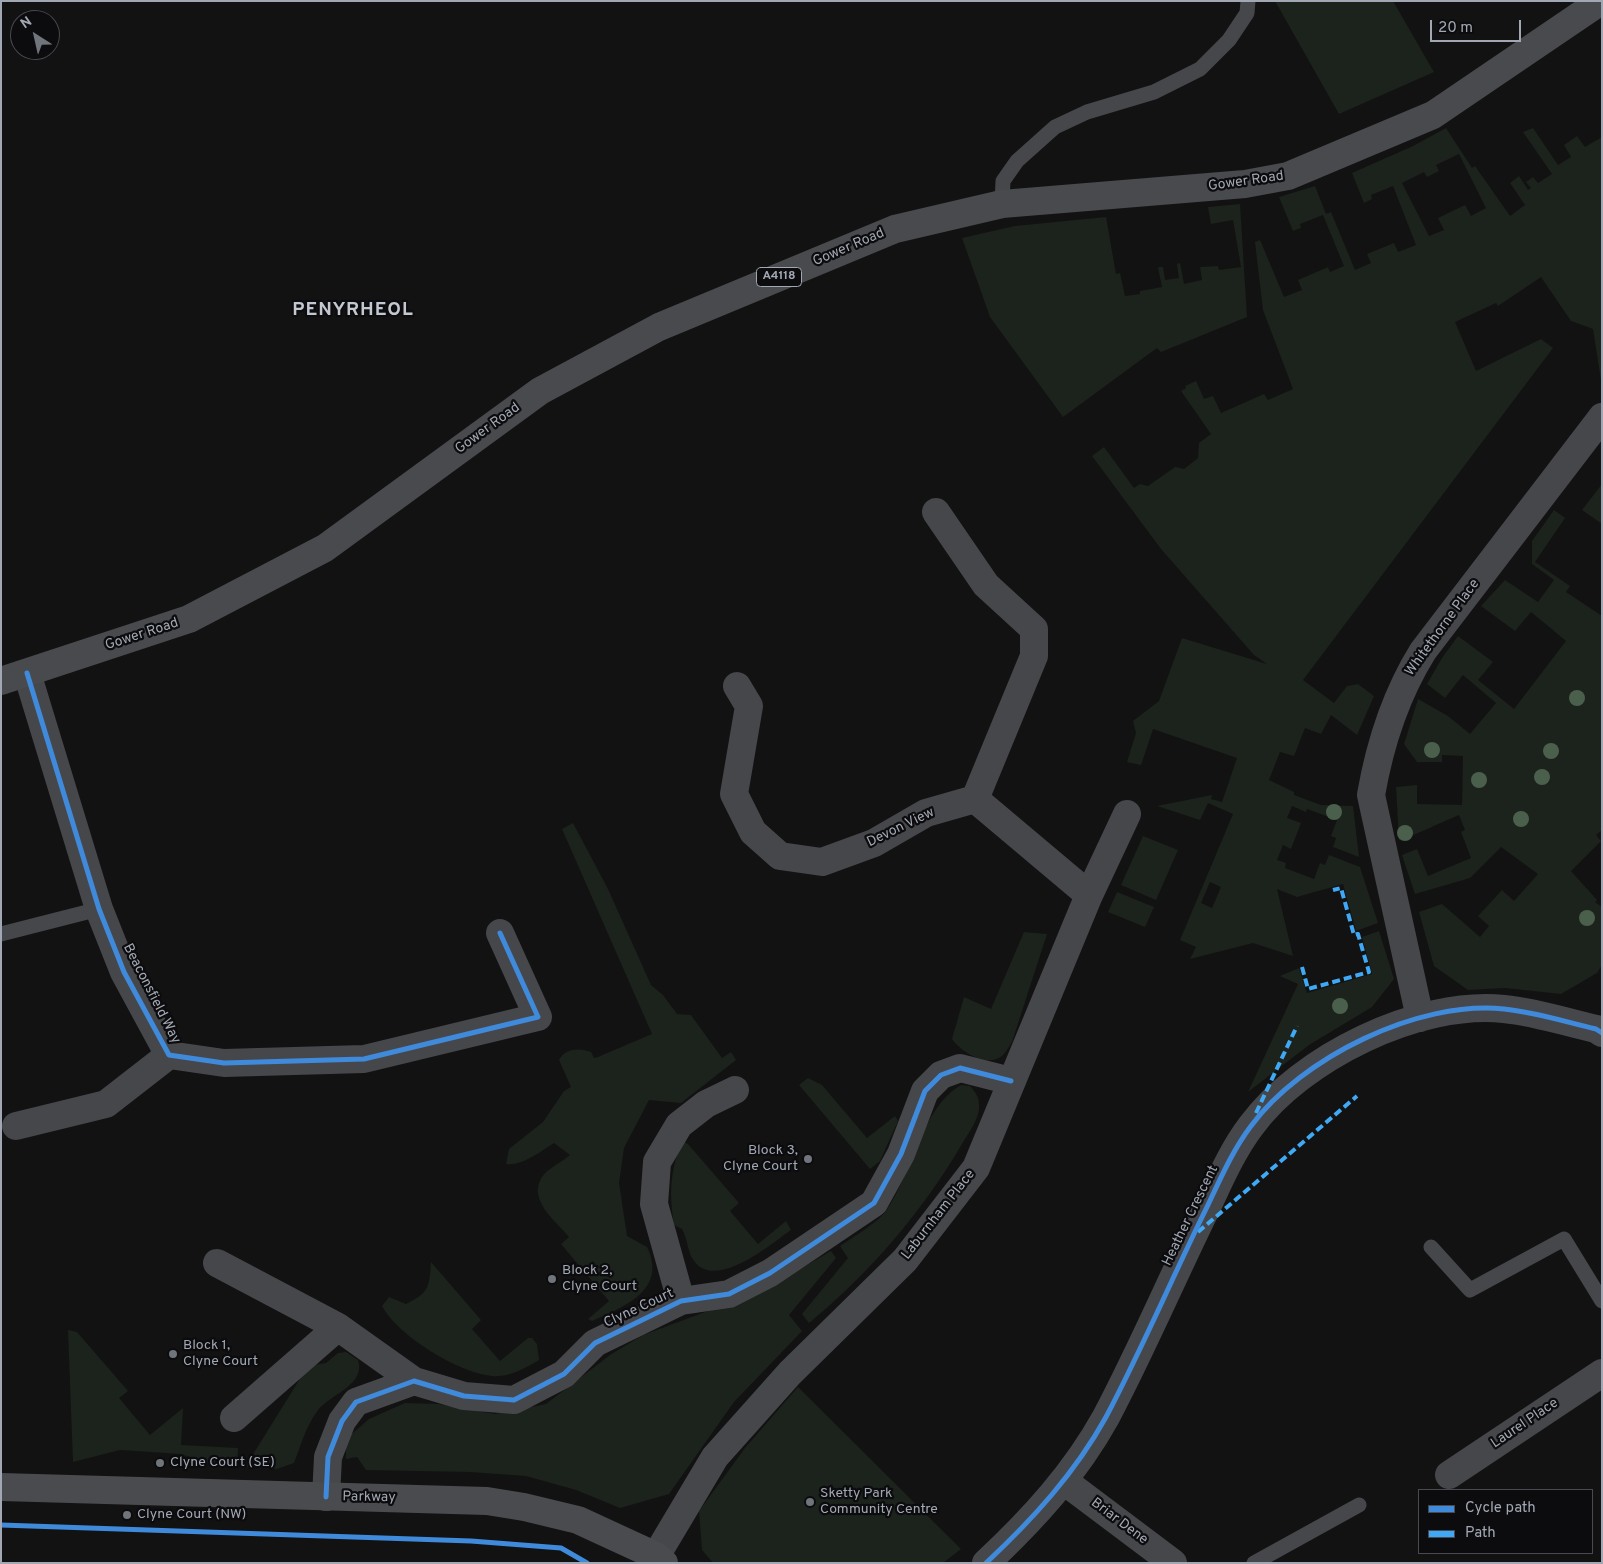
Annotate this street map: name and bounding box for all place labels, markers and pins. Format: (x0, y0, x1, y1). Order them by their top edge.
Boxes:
place label: Block 3, Clyne Court (723, 1143, 798, 1176)
marker: Block 3, Clyne Court (802, 1153, 814, 1165)
place label: Block 2, Clyne Court (562, 1263, 637, 1295)
marker: Block 2, Clyne Court (546, 1273, 558, 1285)
place label: Block 1, Clyne Court (183, 1338, 258, 1370)
marker: Block 1, Clyne Court (167, 1348, 179, 1360)
place label: Clyne Court (SE) (170, 1455, 275, 1471)
marker: Clyne Court (SE) (154, 1457, 166, 1469)
place label: Sketty Park Community Centre (820, 1486, 938, 1518)
marker: Sketty Park Community Centre (804, 1496, 816, 1508)
place label: Clyne Court (NW) (137, 1507, 246, 1523)
marker: Clyne Court (NW) (121, 1509, 133, 1521)

